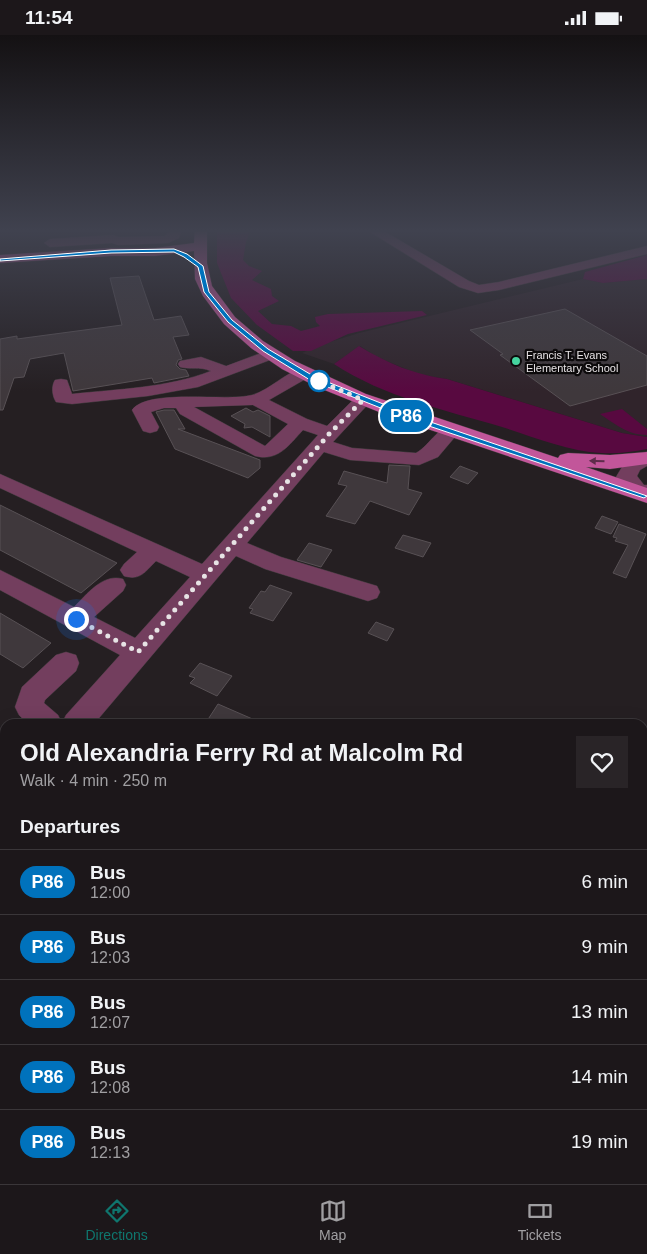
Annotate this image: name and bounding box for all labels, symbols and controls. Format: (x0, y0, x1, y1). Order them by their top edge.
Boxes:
text: 11:54 (25, 7, 73, 28)
place label: Francis T. Evans Elementary School (526, 349, 618, 374)
marker: Francis T. Evans Elementary School (510, 355, 522, 367)
unlabelled marker (308, 370, 330, 392)
line badge: P86 (377, 400, 435, 432)
text: P86 (390, 406, 422, 426)
one-way arrow (589, 457, 605, 465)
your location (64, 607, 89, 632)
button: heart (576, 736, 628, 788)
text: Old Alexandria Ferry Rd at Malcolm Rd (20, 739, 463, 766)
text: Walk · 4 min · 250 m (20, 772, 167, 789)
text: Departures (20, 816, 120, 837)
text: Bus (90, 862, 126, 883)
text: 6 min (582, 871, 628, 892)
text: P86 (31, 872, 64, 892)
text: 12:00 (90, 884, 130, 901)
text: Bus (90, 927, 126, 948)
text: 9 min (582, 936, 628, 957)
text: P86 (31, 937, 64, 957)
text: 12:03 (90, 949, 130, 966)
text: Bus (90, 992, 126, 1013)
text: 13 min (571, 1001, 628, 1022)
text: P86 (31, 1002, 64, 1022)
text: 12:07 (90, 1014, 130, 1031)
text: Bus (90, 1057, 126, 1078)
text: 14 min (571, 1066, 628, 1087)
text: P86 (31, 1067, 64, 1087)
text: 12:08 (90, 1079, 130, 1096)
text: Bus (90, 1122, 126, 1143)
text: 19 min (571, 1131, 628, 1152)
text: P86 (31, 1132, 64, 1152)
text: 12:13 (90, 1144, 130, 1161)
tab: Directions (85, 1197, 148, 1243)
tab: Map (319, 1197, 347, 1243)
tab: Tickets (518, 1197, 562, 1243)

